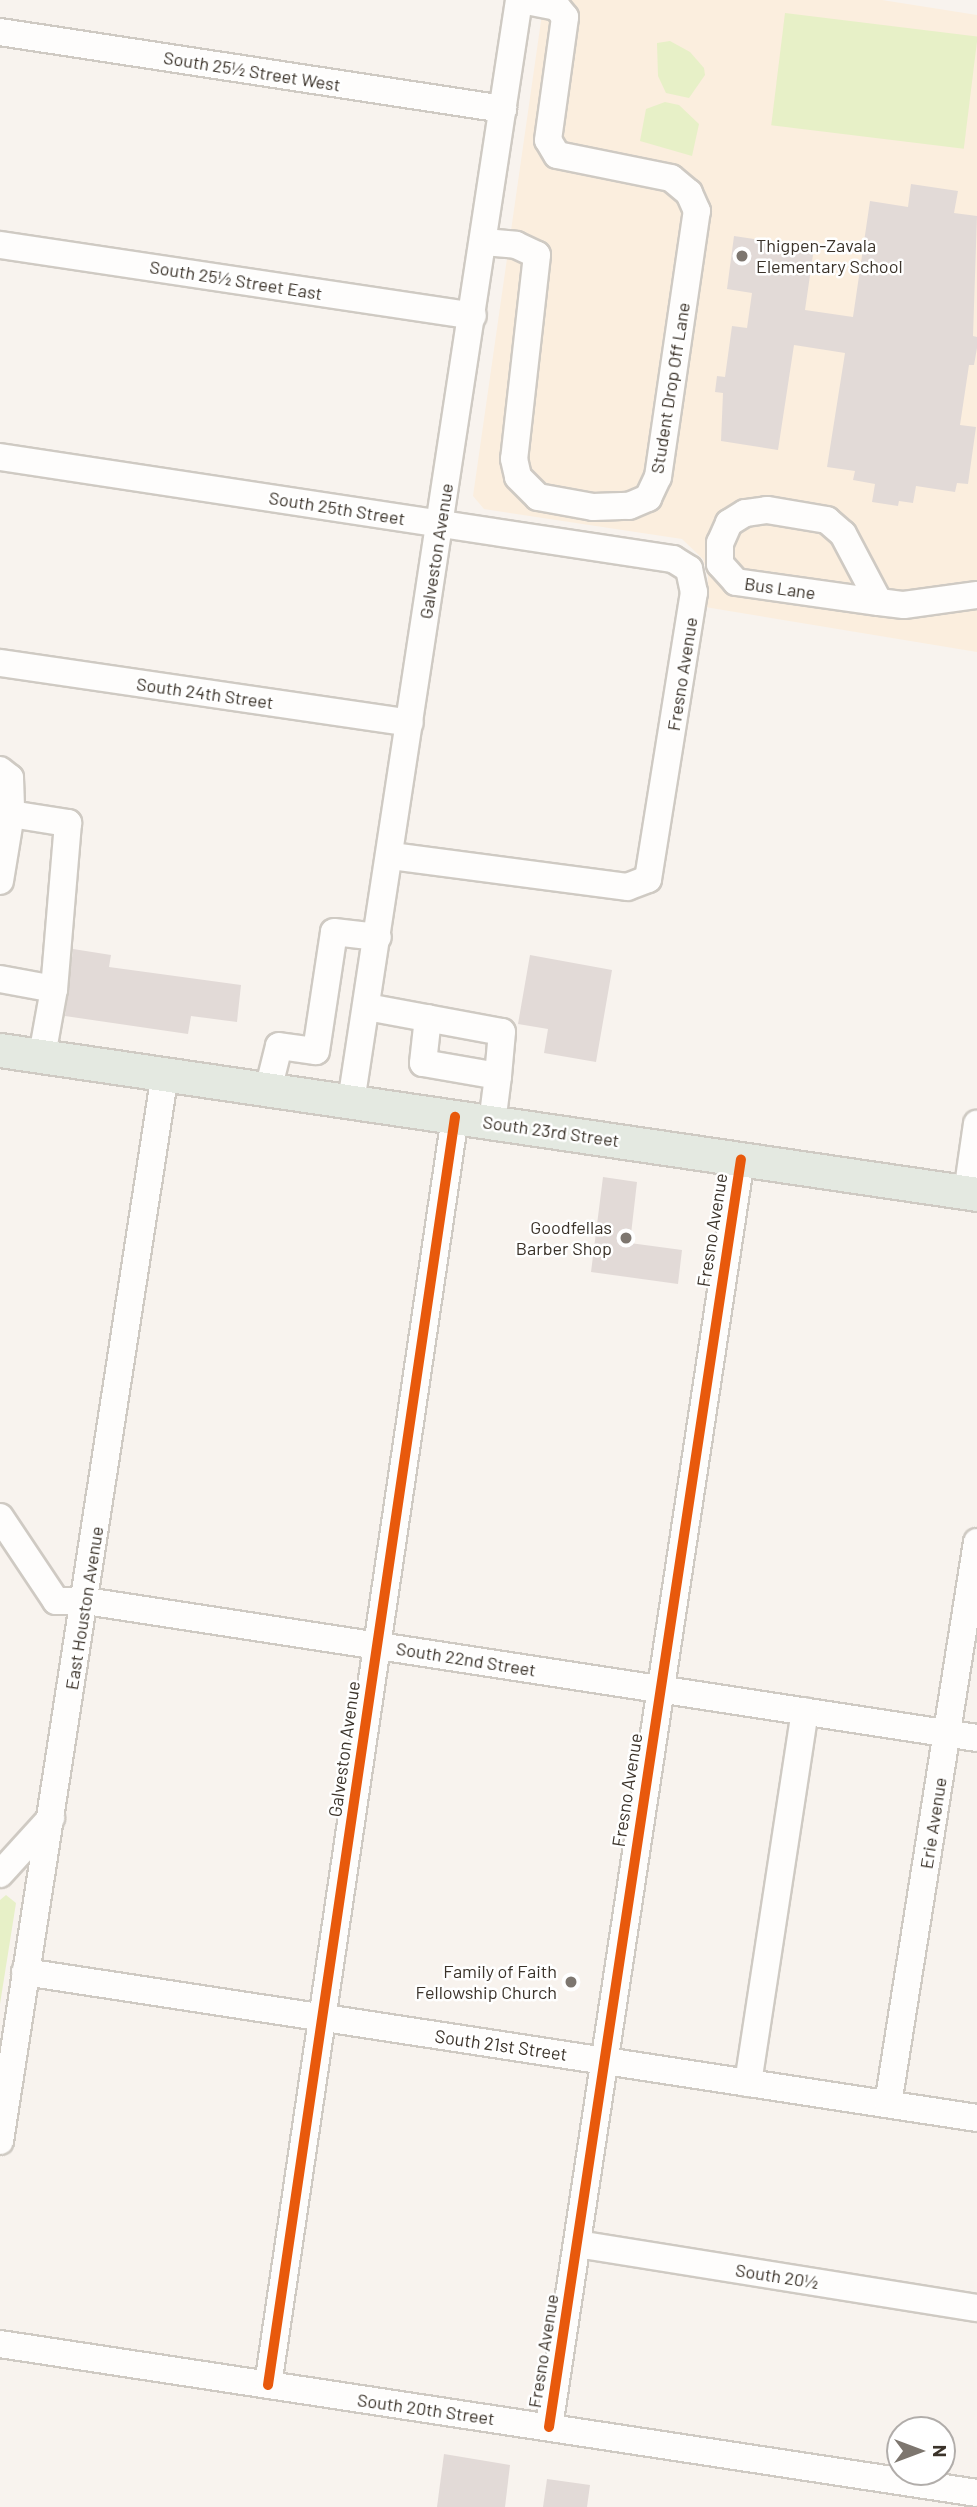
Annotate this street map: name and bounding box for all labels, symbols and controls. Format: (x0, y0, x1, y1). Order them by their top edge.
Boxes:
street label: South 25½ Street West (162, 46, 342, 96)
place label: Thigpen-Zavala Elementary School (756, 235, 903, 278)
marker: Thigpen-Zavala Elementary School (734, 248, 750, 264)
street label: South 25½ Street East (148, 256, 324, 304)
street label: Student Drop Off Lane (646, 301, 694, 475)
street label: Galveston Avenue (415, 482, 457, 620)
street label: South 25th Street (267, 487, 407, 529)
street label: Bus Lane (743, 572, 817, 604)
street label: Fresno Avenue (662, 616, 702, 732)
street label: South 24th Street (135, 673, 275, 713)
street label: South 23rd Street (481, 1111, 621, 1151)
street label: Fresno Avenue (692, 1172, 732, 1288)
place label: Goodfellas Barber Shop (516, 1217, 612, 1260)
marker: Goodfellas Barber Shop (618, 1230, 634, 1246)
street label: East Houston Avenue (60, 1525, 108, 1691)
street label: South 22nd Street (395, 1637, 537, 1681)
street label: Galveston Avenue (324, 1680, 364, 1818)
street label: Fresno Avenue (607, 1732, 647, 1848)
street label: Erie Avenue (915, 1776, 951, 1870)
place label: Family of Faith Fellowship Church (415, 1961, 557, 2004)
marker: Family of Faith Fellowship Church (563, 1974, 579, 1990)
street label: South 21st Street (433, 2025, 569, 2065)
street label: South 20½ (734, 2259, 820, 2293)
street label: Fresno Avenue (523, 2293, 563, 2409)
street label: South 20th Street (356, 2389, 496, 2429)
north arrow (886, 2416, 956, 2486)
text: N (929, 2445, 952, 2457)

